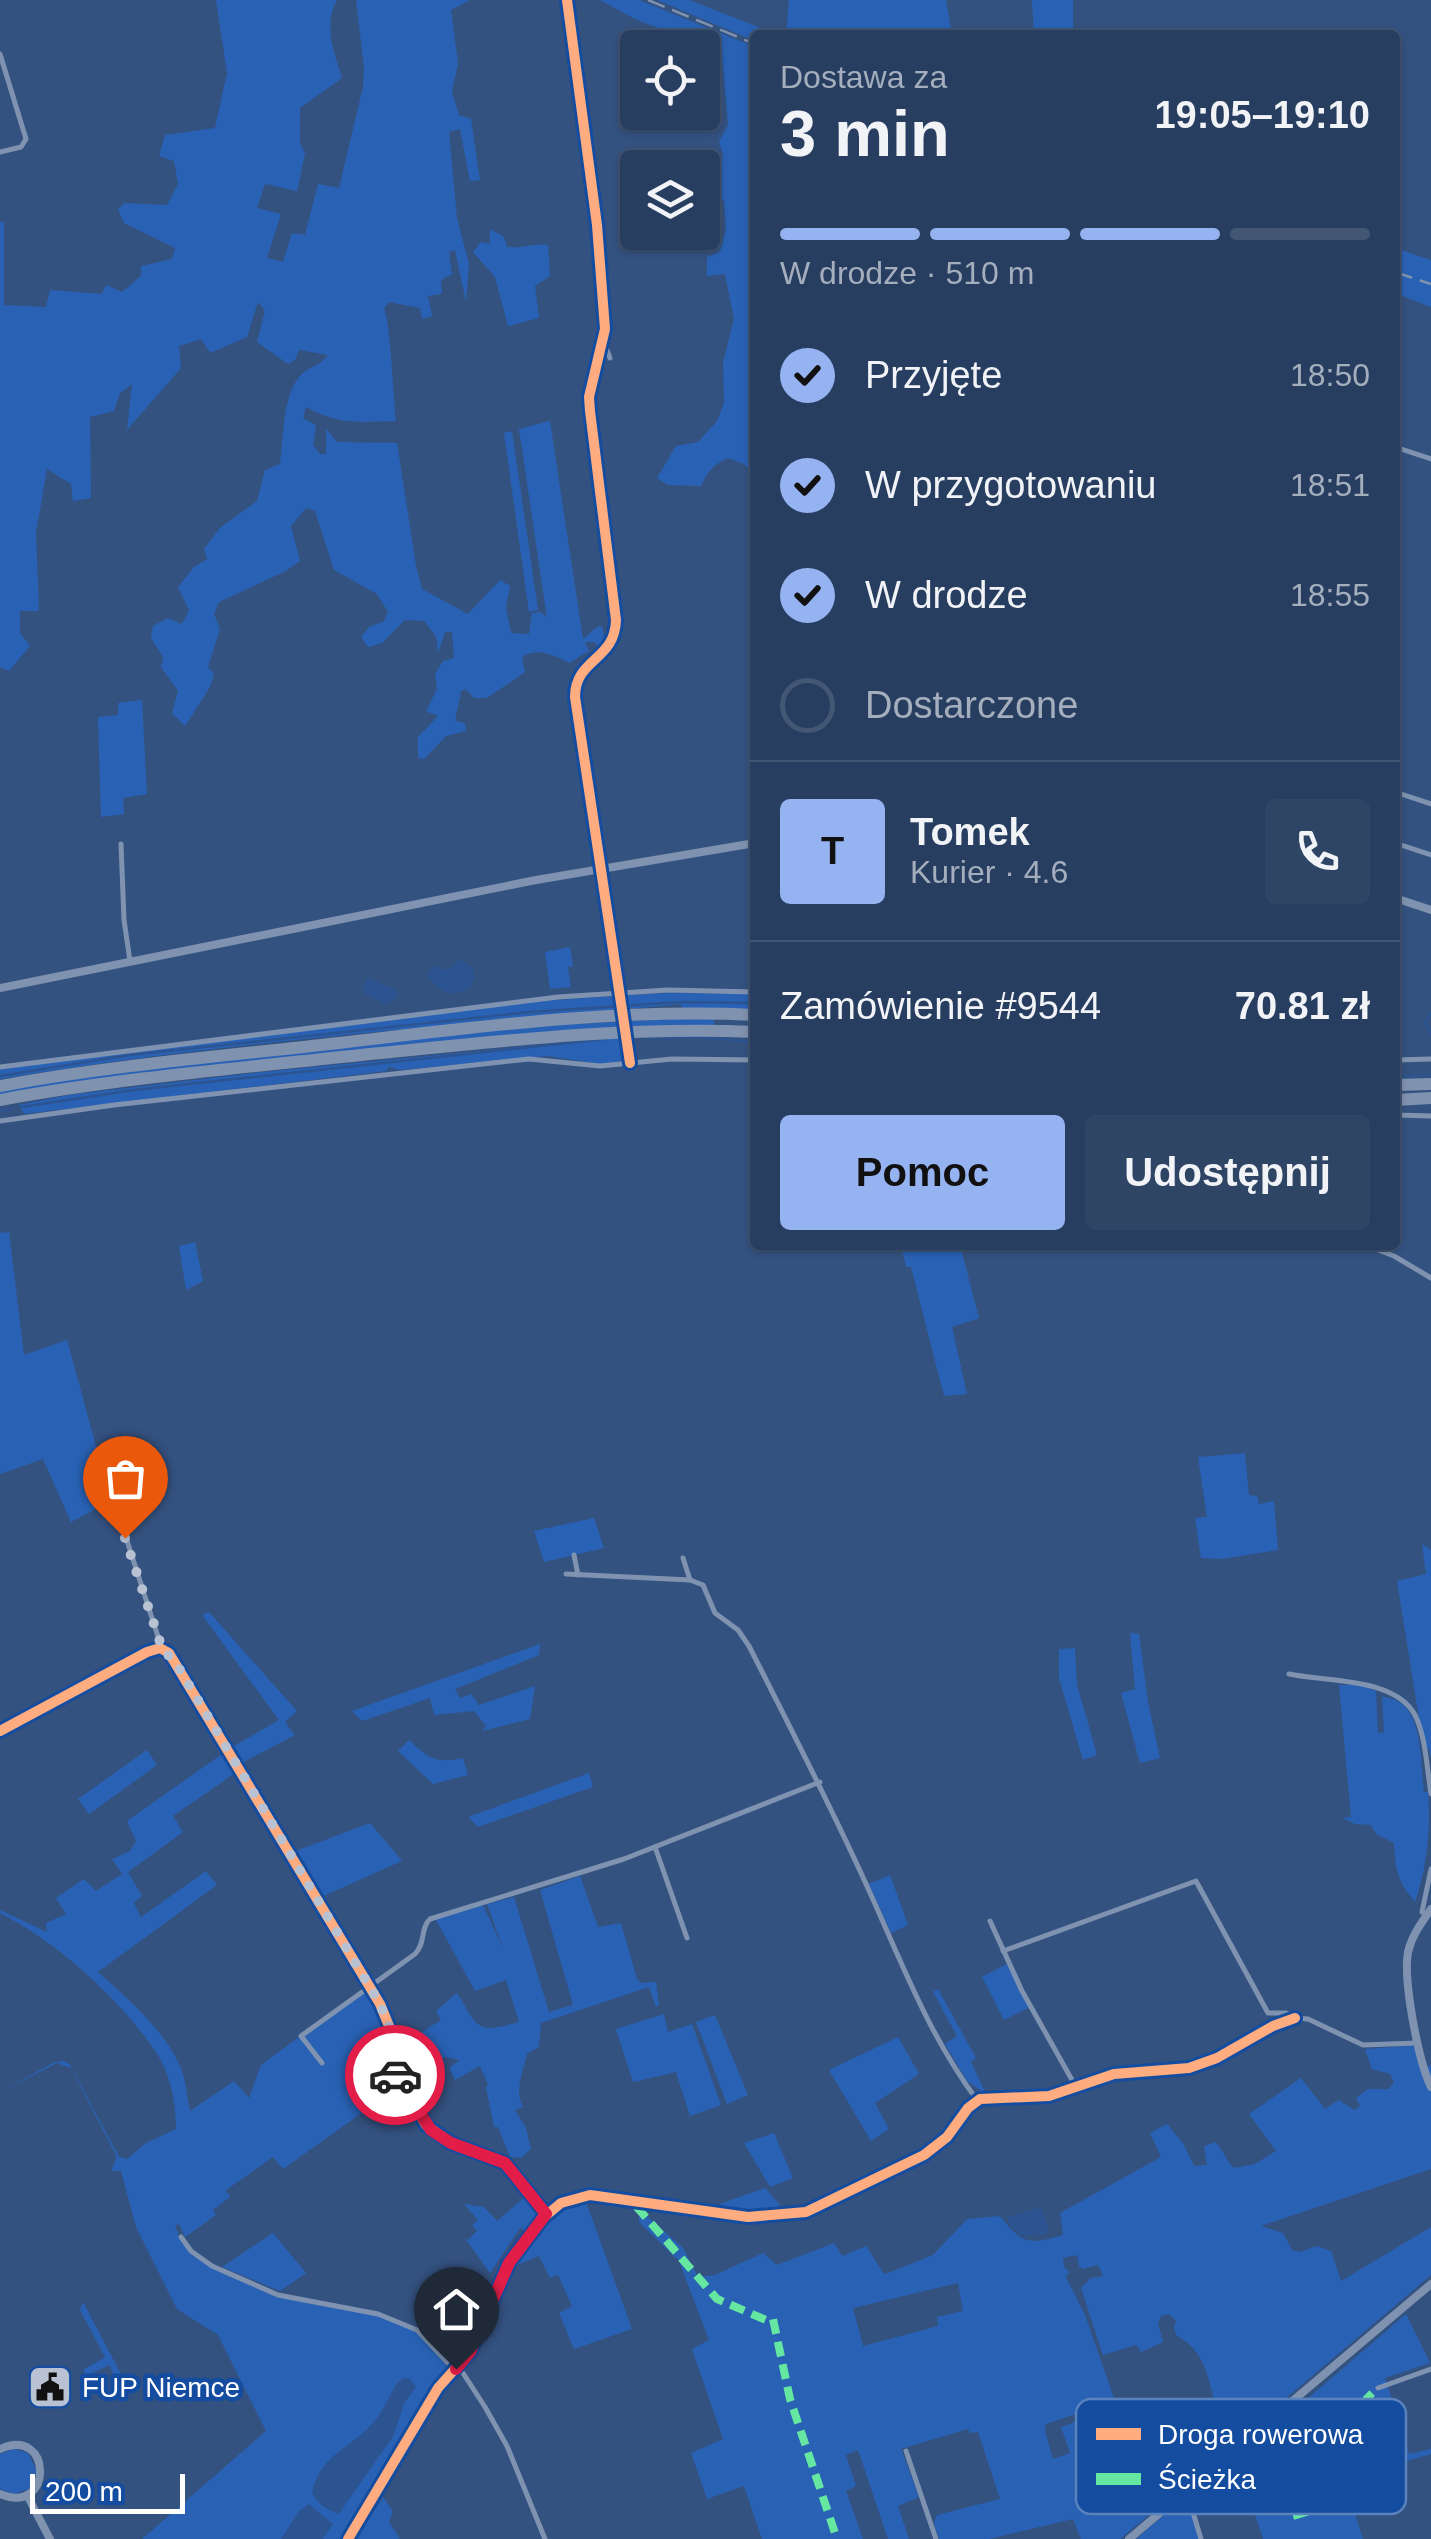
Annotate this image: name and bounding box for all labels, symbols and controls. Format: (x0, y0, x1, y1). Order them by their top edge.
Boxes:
map controls (620, 30, 720, 250)
button: locate (620, 30, 720, 130)
text: Dostawa za (780, 59, 947, 95)
text: 19:05–19:10 (1154, 94, 1370, 136)
text: 3 min (780, 97, 950, 170)
button: layers (620, 150, 720, 250)
text: W drodze · 510 m (780, 255, 1034, 291)
icon: check (780, 348, 835, 403)
text: Przyjęte (865, 354, 1002, 396)
text: 18:50 (1290, 357, 1370, 393)
icon: check (780, 458, 835, 513)
text: W przygotowaniu (865, 464, 1156, 506)
text: 18:51 (1290, 467, 1370, 503)
icon: check (780, 568, 835, 623)
text: W drodze (865, 574, 1028, 616)
text: 18:55 (1290, 577, 1370, 613)
text: Dostarczone (865, 684, 1078, 726)
button: phone (1265, 799, 1370, 904)
text: Tomek (910, 811, 1030, 853)
text: T (821, 830, 844, 872)
text: Kurier · 4.6 (910, 854, 1068, 890)
text: Zamówienie #9544 (780, 985, 1101, 1027)
text: 70.81 zł (1235, 985, 1370, 1027)
button: Pomoc (780, 1115, 1065, 1230)
button: Udostępnij (1085, 1115, 1370, 1230)
pin (83, 1436, 168, 1539)
icon: bag (98, 1451, 153, 1506)
courier (345, 2025, 445, 2125)
icon: car (368, 2048, 423, 2103)
pin (414, 2267, 499, 2370)
icon: home (429, 2282, 484, 2337)
public building icon: FUP Niemce (27, 2364, 73, 2410)
place label: FUP Niemce (82, 2372, 240, 2403)
legend (1076, 2399, 1406, 2514)
text: Droga rowerowa (1158, 2419, 1364, 2450)
text: Ścieżka (1158, 2463, 1256, 2495)
scale bar (30, 2469, 185, 2514)
text: 200 m (45, 2476, 123, 2507)

